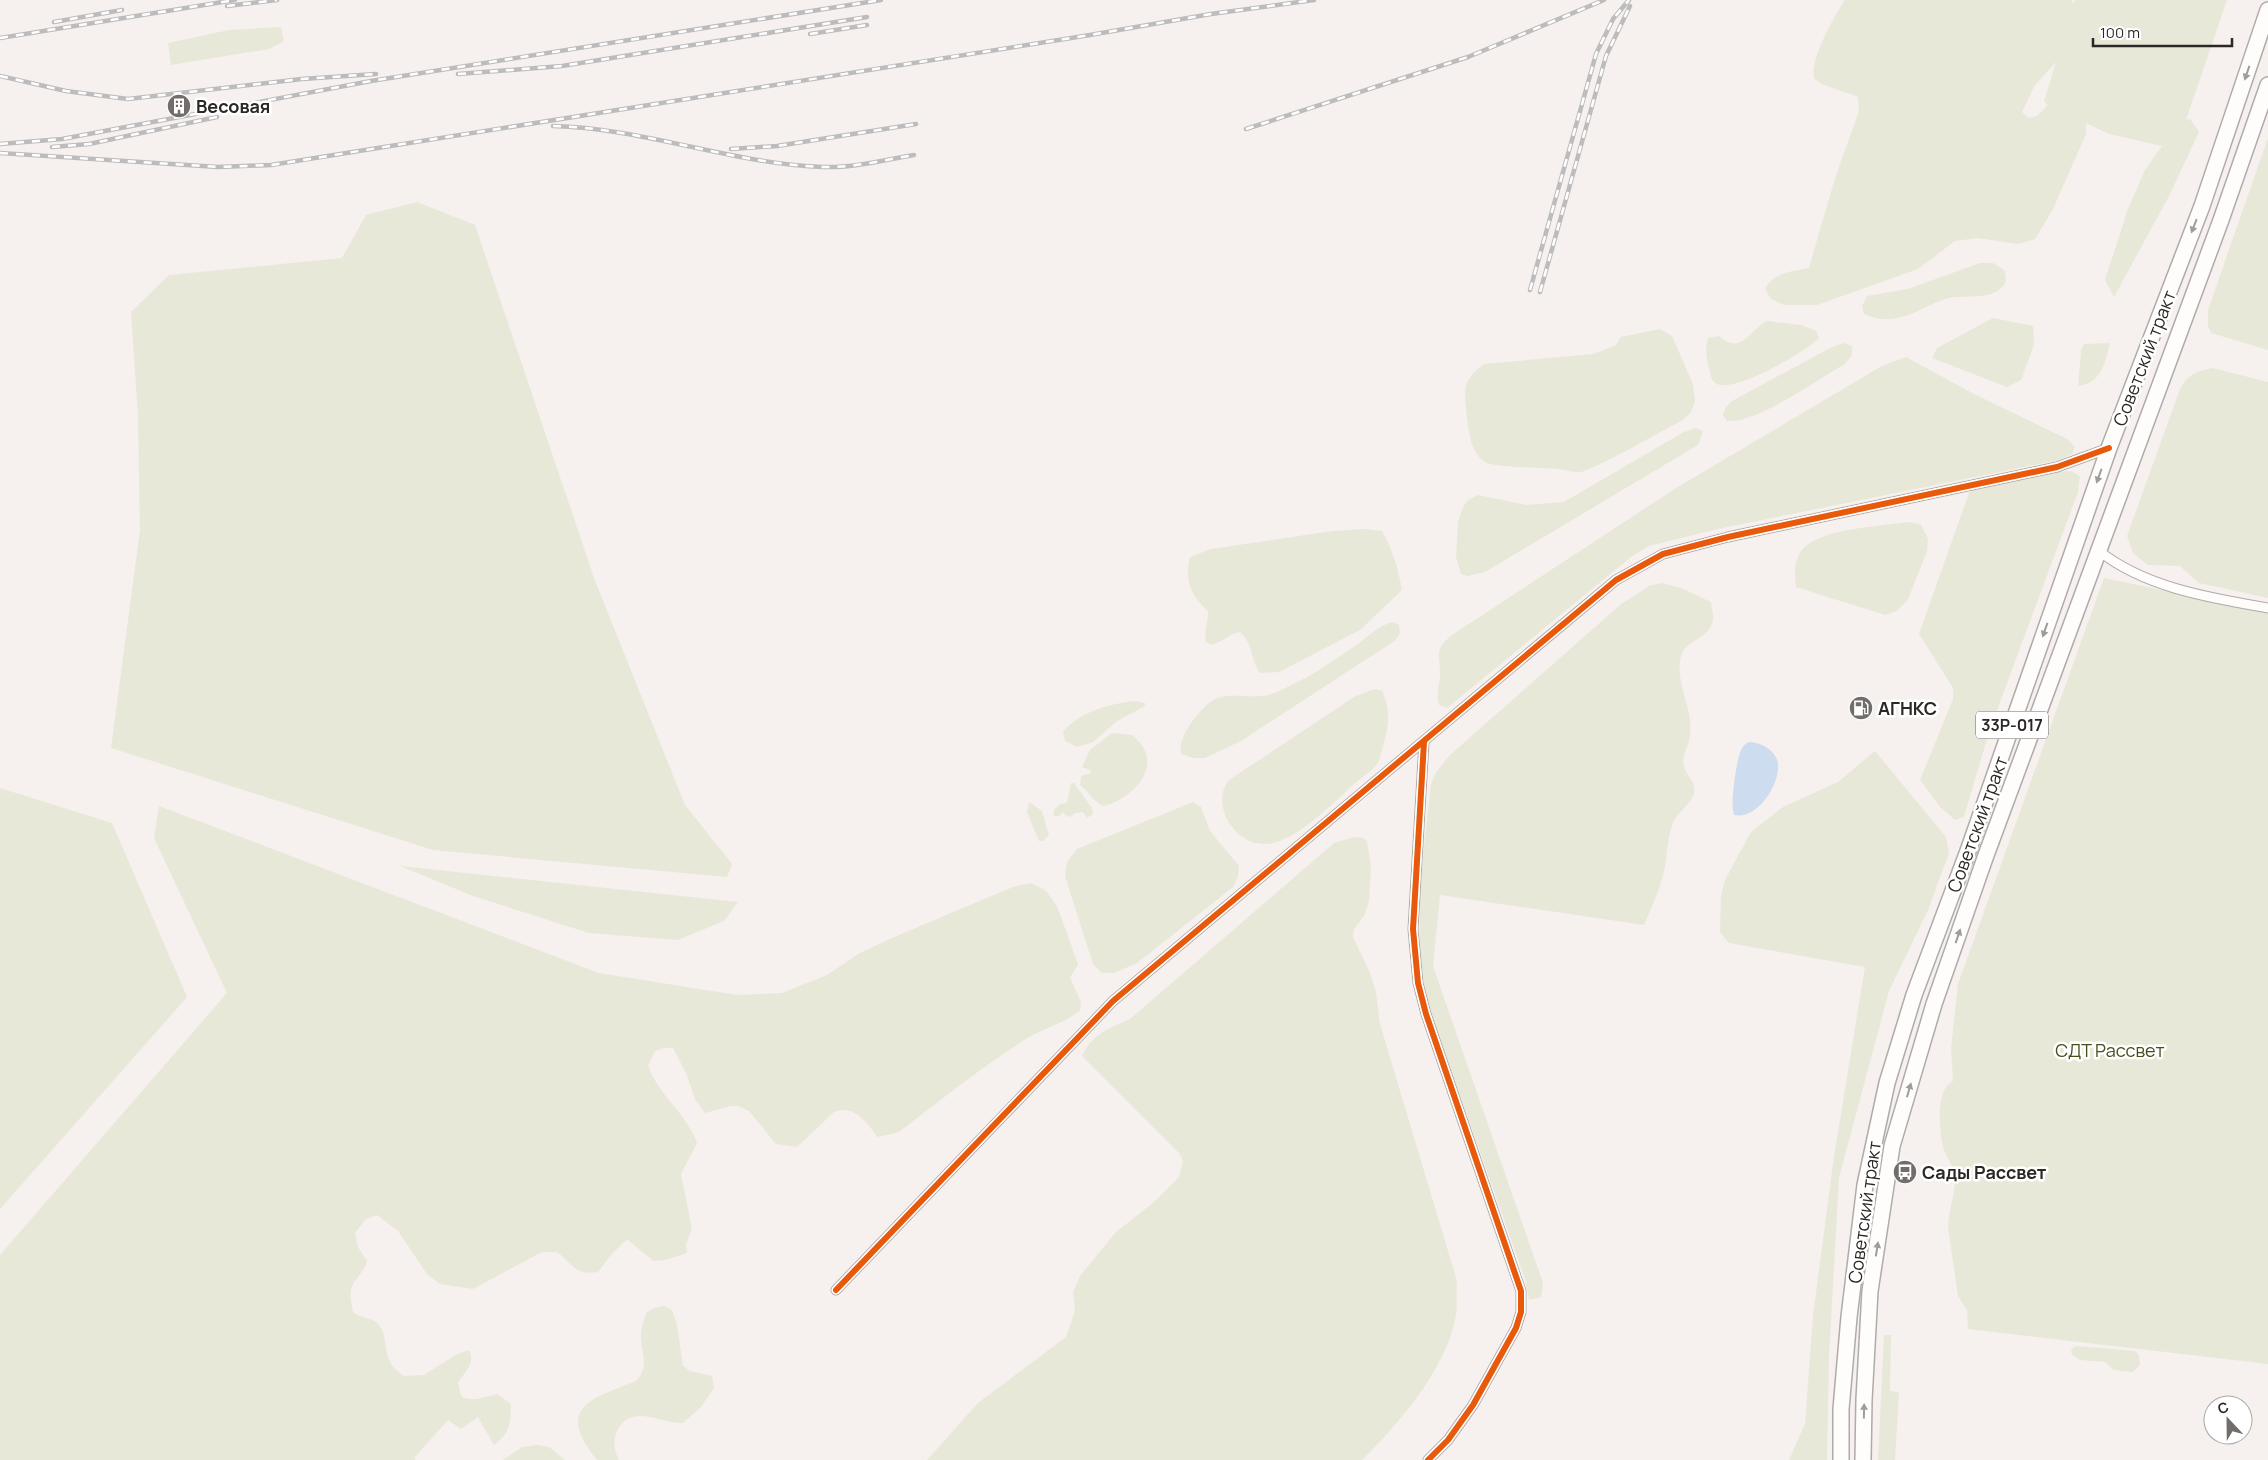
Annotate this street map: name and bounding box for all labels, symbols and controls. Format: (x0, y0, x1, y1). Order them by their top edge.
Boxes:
scale bar (2093, 15, 2232, 47)
text: 100 m (2100, 22, 2140, 43)
one-way arrow (2243, 65, 2250, 80)
building icon: Весовая (166, 93, 192, 119)
place label: Весовая (196, 94, 270, 118)
one-way arrow (2190, 219, 2198, 234)
street label: Советский тракт (2107, 287, 2181, 429)
one-way arrow (2095, 469, 2102, 484)
one-way arrow (2041, 622, 2048, 637)
fuel station icon: АГНКС (1848, 695, 1874, 721)
place label: АГНКС (1878, 696, 1937, 720)
road number: 33Р-017 (1976, 712, 2048, 738)
street label: Советский тракт (1941, 753, 2013, 895)
one-way arrow (1955, 928, 1962, 943)
park label: СДТ Рассвет (2055, 1038, 2165, 1062)
one-way arrow (1905, 1083, 1913, 1098)
street label: Советский тракт (1842, 1139, 1886, 1285)
bus stop icon: Сады Рассвет (1892, 1159, 1918, 1185)
place label: Сады Рассвет (1922, 1160, 2047, 1184)
one-way arrow (1873, 1241, 1881, 1257)
north arrow (2203, 1395, 2253, 1445)
text: С (2215, 1397, 2231, 1418)
one-way arrow (1860, 1403, 1868, 1419)

